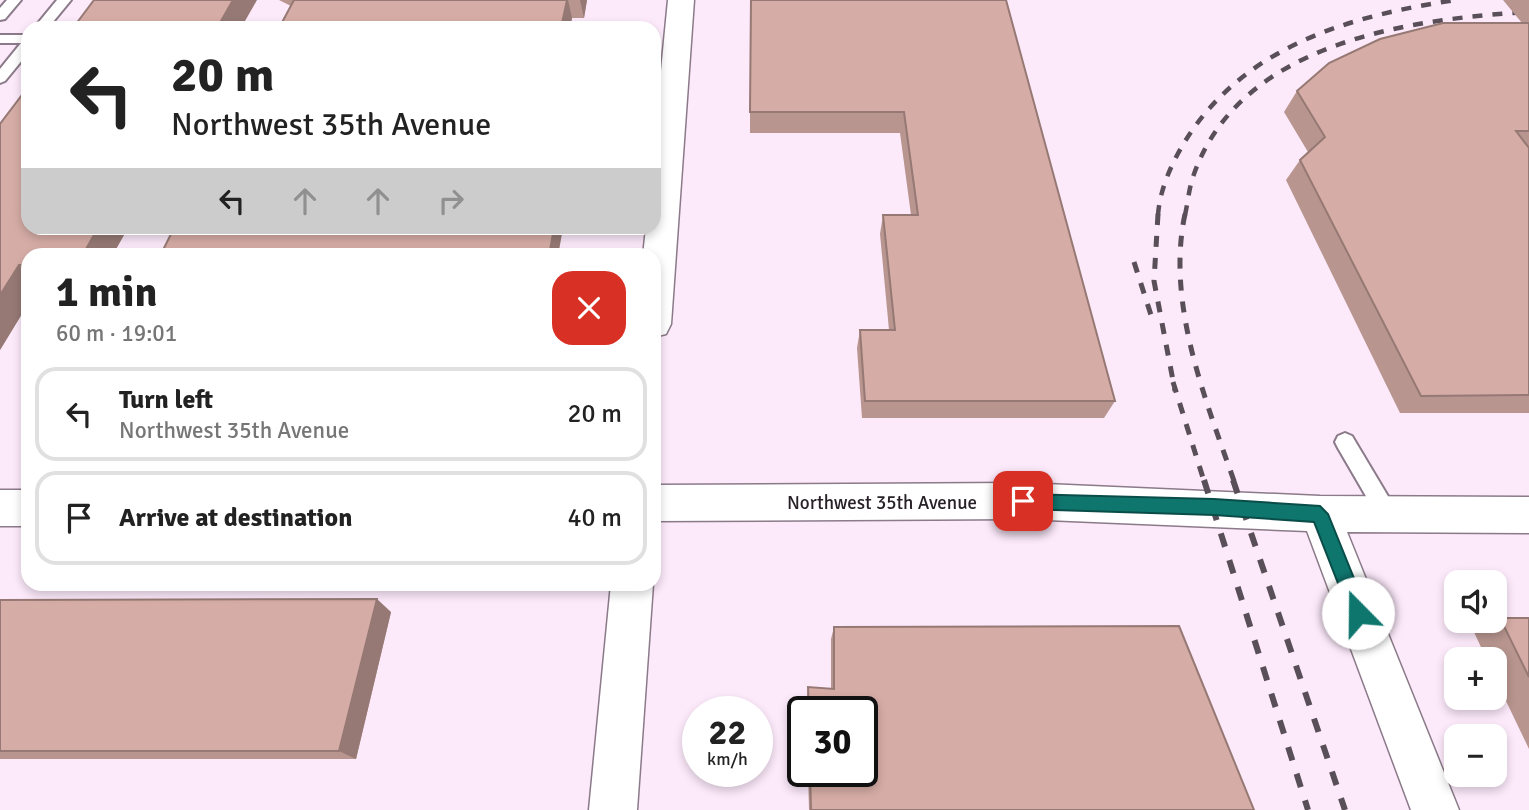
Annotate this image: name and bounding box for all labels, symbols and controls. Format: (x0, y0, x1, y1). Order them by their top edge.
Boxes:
text: 20 m (171, 45, 274, 105)
icon: left (56, 49, 147, 140)
text: Northwest 35th Avenue (171, 105, 491, 144)
icon: left (213, 182, 251, 220)
icon: ahead (286, 182, 324, 220)
icon: ahead (359, 182, 397, 220)
icon: right (432, 182, 470, 220)
text: 1 min (56, 267, 157, 318)
button: close (552, 271, 626, 345)
text: 60 m · 19:01 (56, 319, 177, 348)
text: Turn left (119, 384, 213, 416)
icon: left (60, 395, 98, 433)
text: 20 m (567, 398, 622, 430)
text: Northwest 35th Avenue (119, 416, 349, 445)
pin (993, 471, 1053, 531)
icon: arrive (1004, 482, 1042, 520)
street label: Northwest 35th Avenue (787, 491, 977, 515)
icon: arrive (60, 499, 98, 537)
text: Arrive at destination (119, 502, 352, 534)
text: 40 m (567, 502, 622, 534)
map controls (1444, 570, 1507, 787)
button: sound (1444, 570, 1507, 633)
position arrow (1321, 576, 1395, 650)
button: + (1444, 647, 1507, 710)
speed limit sign: 30 (787, 696, 878, 787)
text: 22 (709, 711, 746, 754)
button: − (1444, 724, 1507, 787)
text: km/h (707, 748, 748, 770)

